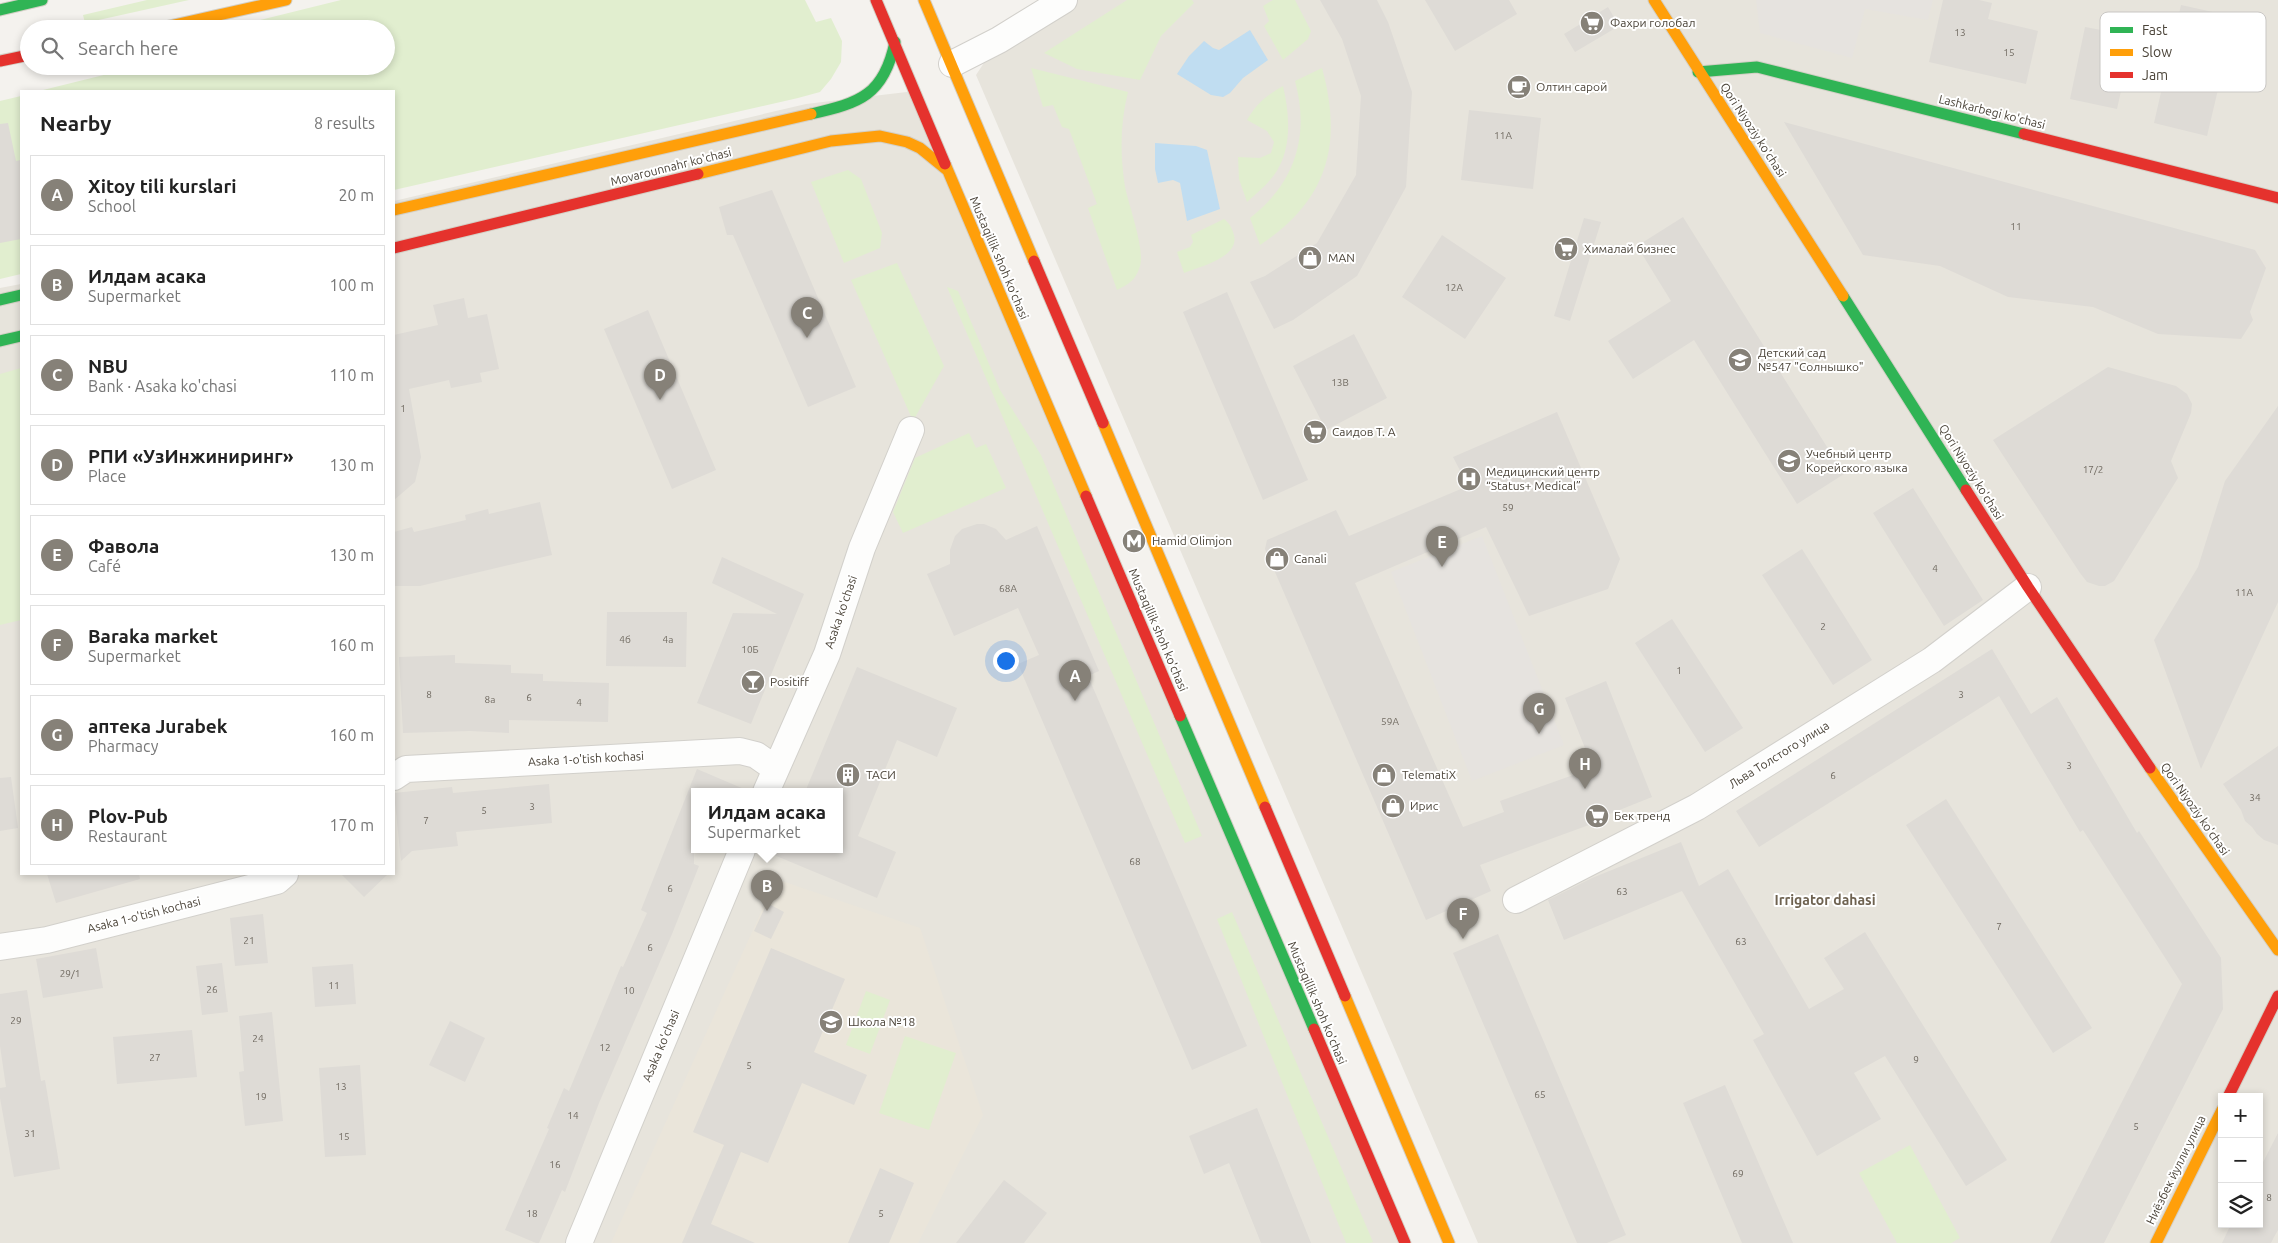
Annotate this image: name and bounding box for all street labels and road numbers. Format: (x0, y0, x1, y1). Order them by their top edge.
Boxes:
street label: Qori Niyoziy ko'chasi (1718, 80, 1789, 179)
street label: Lashkarbegi ko'chasi (1937, 92, 2047, 131)
street label: Movarounnahr ko'chasi (609, 145, 733, 188)
street label: Mustaqillik shoh ko'chasi (968, 194, 1031, 321)
street label: Qori Niyoziy ko'chasi (1937, 422, 2006, 522)
street label: Mustaqillik shoh ko'chasi (1127, 566, 1190, 693)
street label: Asaka ko'chasi (822, 573, 859, 650)
street label: Льва Толстого улица (1726, 718, 1831, 791)
street label: Asaka 1-o'tish kochasi (528, 749, 644, 768)
street label: Qori Niyoziy ko'chasi (2159, 760, 2232, 857)
street label: Asaka 1-o'tish kochasi (86, 894, 202, 935)
street label: Mustaqillik shoh ko'chasi (1286, 939, 1349, 1066)
street label: Asaka ko'chasi (640, 1008, 681, 1084)
street label: Ниёзбек йулли улица (2143, 1113, 2208, 1226)

